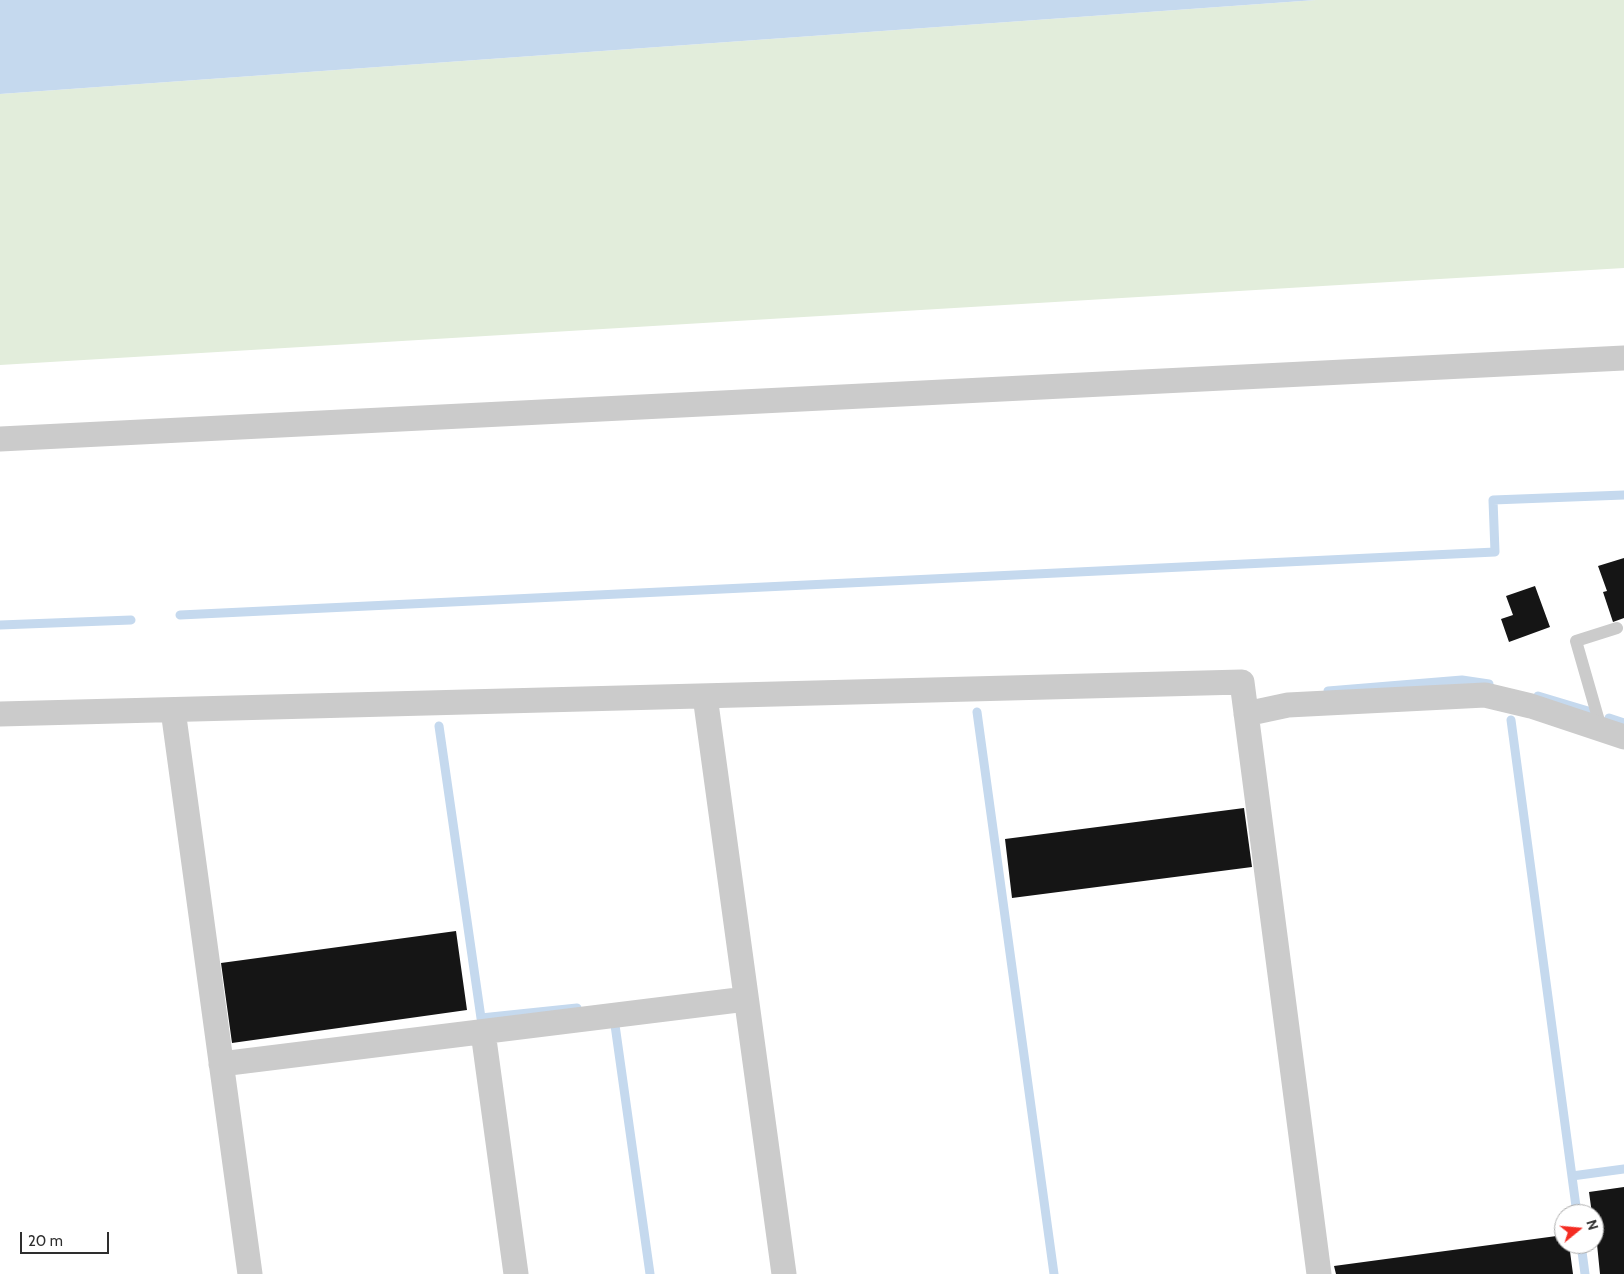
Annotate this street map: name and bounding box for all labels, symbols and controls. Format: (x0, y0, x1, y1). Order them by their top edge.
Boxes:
north arrow (1554, 1204, 1604, 1254)
text: N (1582, 1218, 1602, 1232)
scale bar (22, 1222, 111, 1254)
text: 20 m (28, 1232, 63, 1250)

